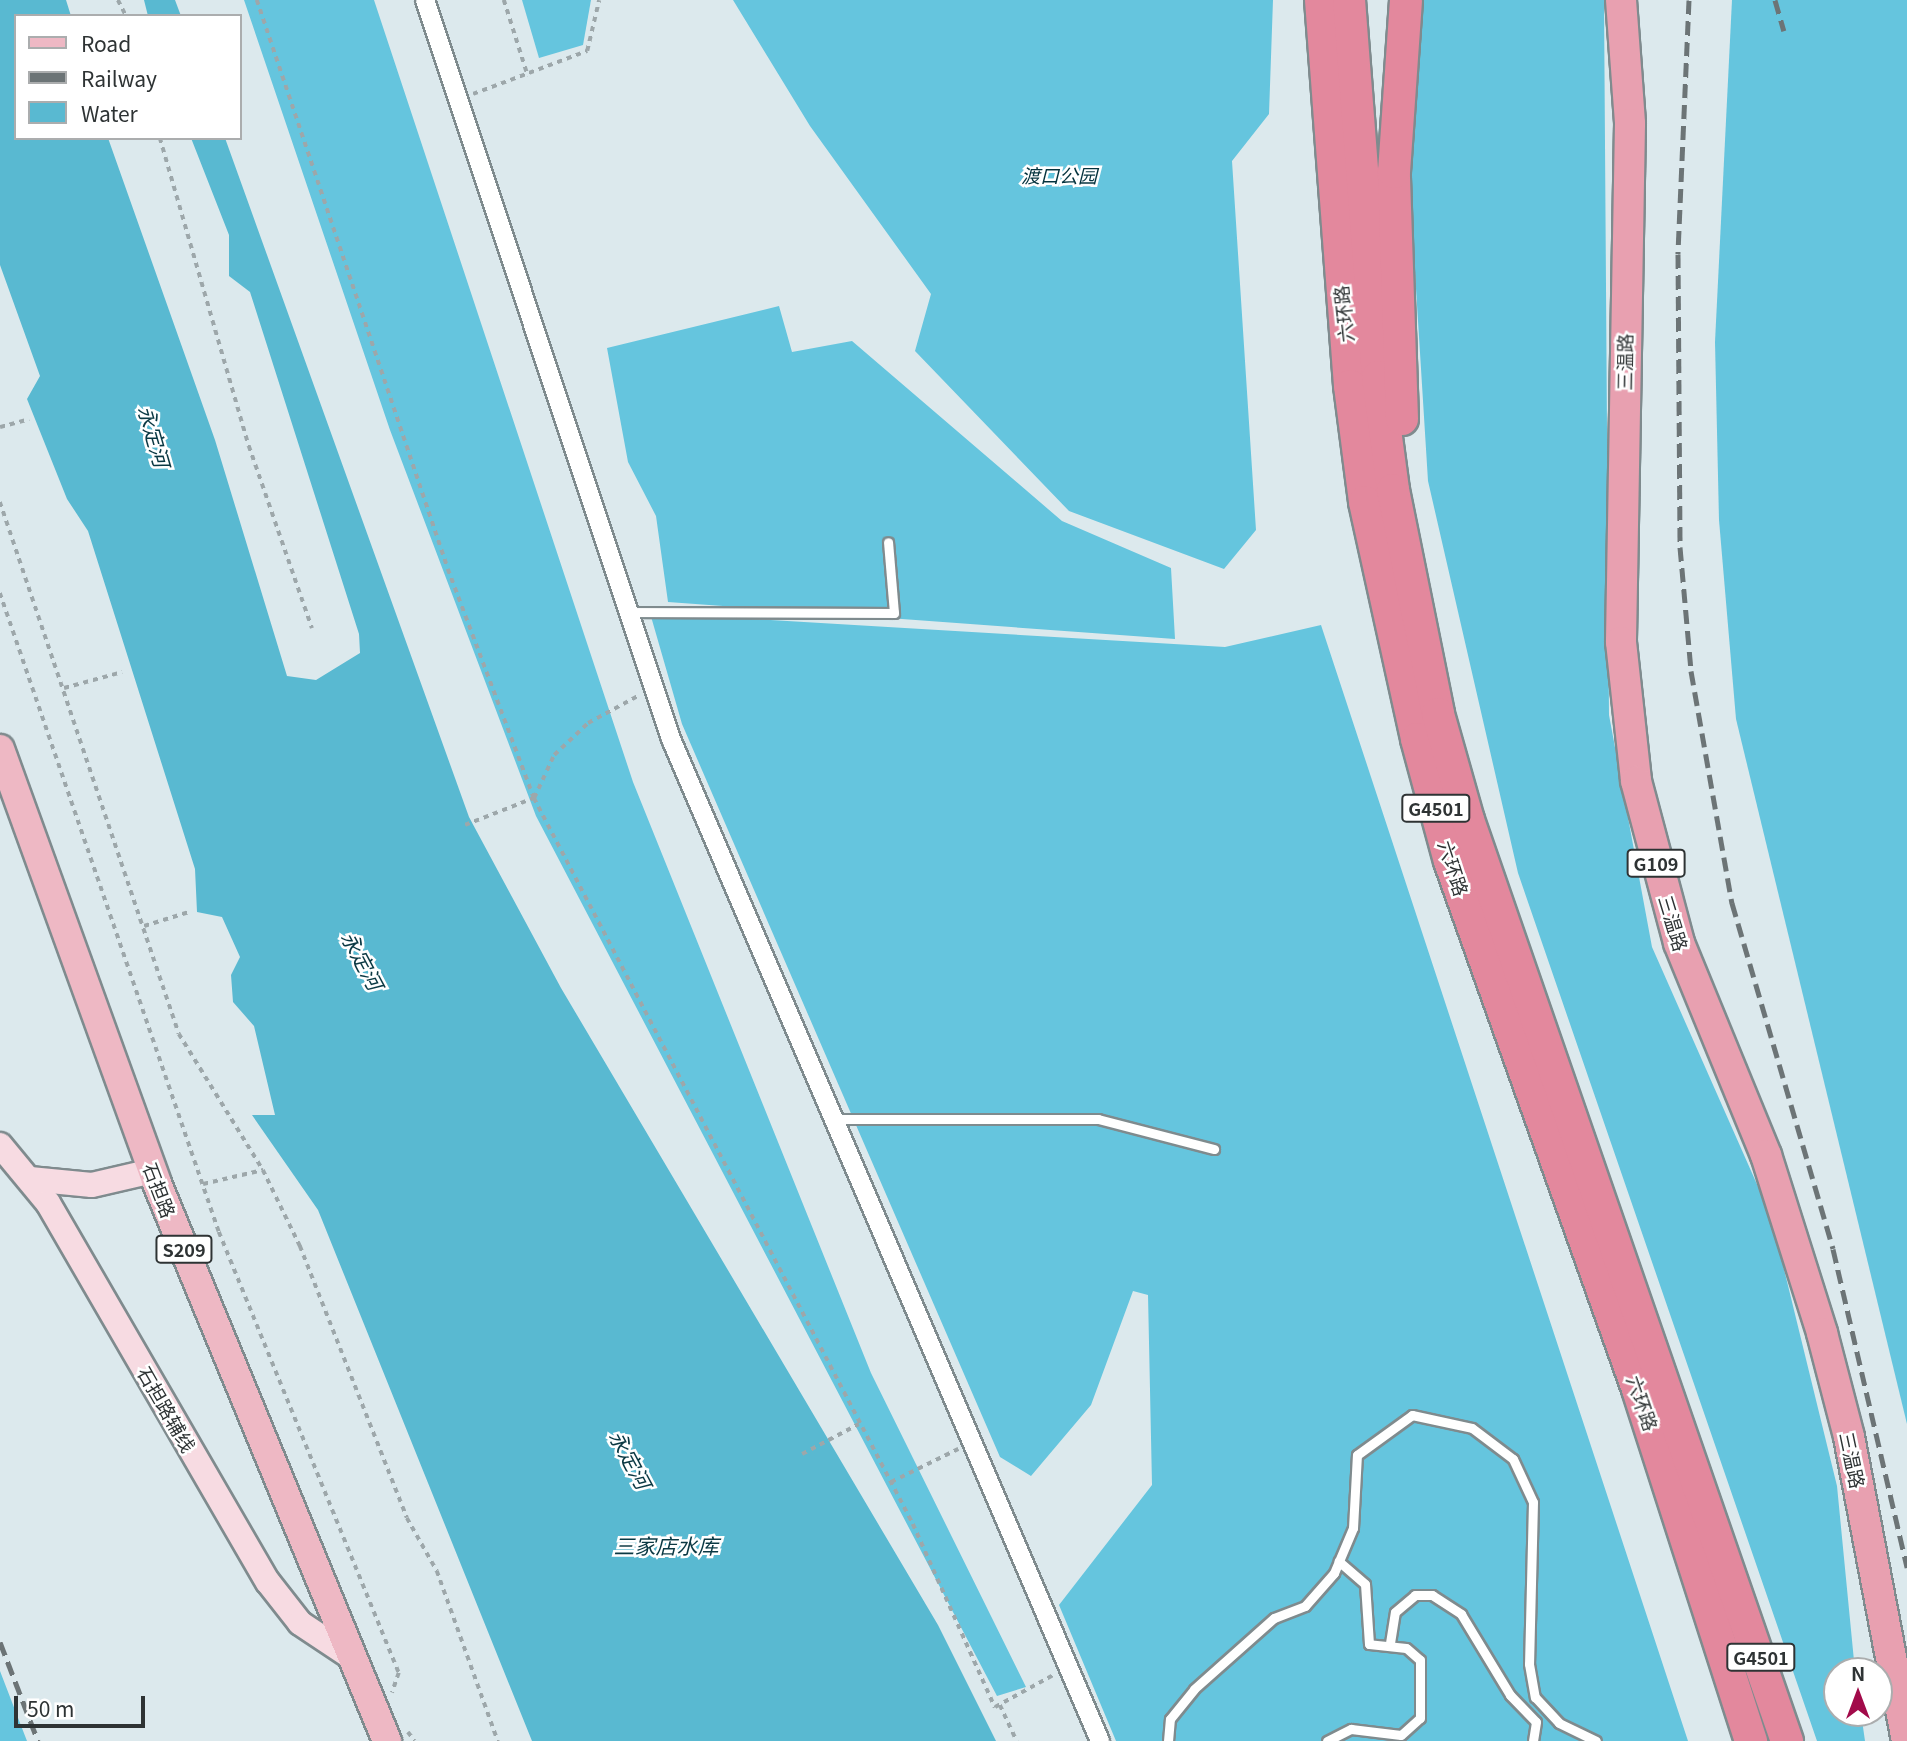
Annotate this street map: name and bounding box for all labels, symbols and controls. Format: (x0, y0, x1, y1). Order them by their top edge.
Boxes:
legend (14, 14, 242, 140)
text: Road (81, 28, 131, 58)
text: Railway (81, 63, 157, 93)
text: Water (81, 98, 138, 128)
park label: 渡口公园 (1021, 164, 1097, 186)
street label: 六环路 (1329, 284, 1357, 344)
street label: 三温路 (1612, 333, 1636, 391)
water label: 永定河 (134, 402, 176, 470)
road number: G4501 (1401, 794, 1471, 822)
street label: 六环路 (1434, 837, 1474, 899)
road number: G109 (1626, 848, 1686, 878)
street label: 三温路 (1655, 892, 1693, 954)
water label: 永定河 (337, 926, 389, 994)
street label: 石担路 (139, 1159, 181, 1221)
road number: S209 (154, 1234, 214, 1264)
street label: 石担路辅线 (133, 1362, 201, 1456)
street label: 六环路 (1623, 1372, 1663, 1434)
water label: 永定河 (605, 1425, 657, 1493)
street label: 三温路 (1836, 1430, 1870, 1490)
water label: 三家店水库 (614, 1532, 718, 1558)
road number: G4501 (1726, 1642, 1796, 1672)
north arrow (1823, 1657, 1893, 1727)
text: N (1851, 1659, 1865, 1686)
scale bar (18, 1682, 149, 1726)
text: 50 m (27, 1693, 74, 1723)

